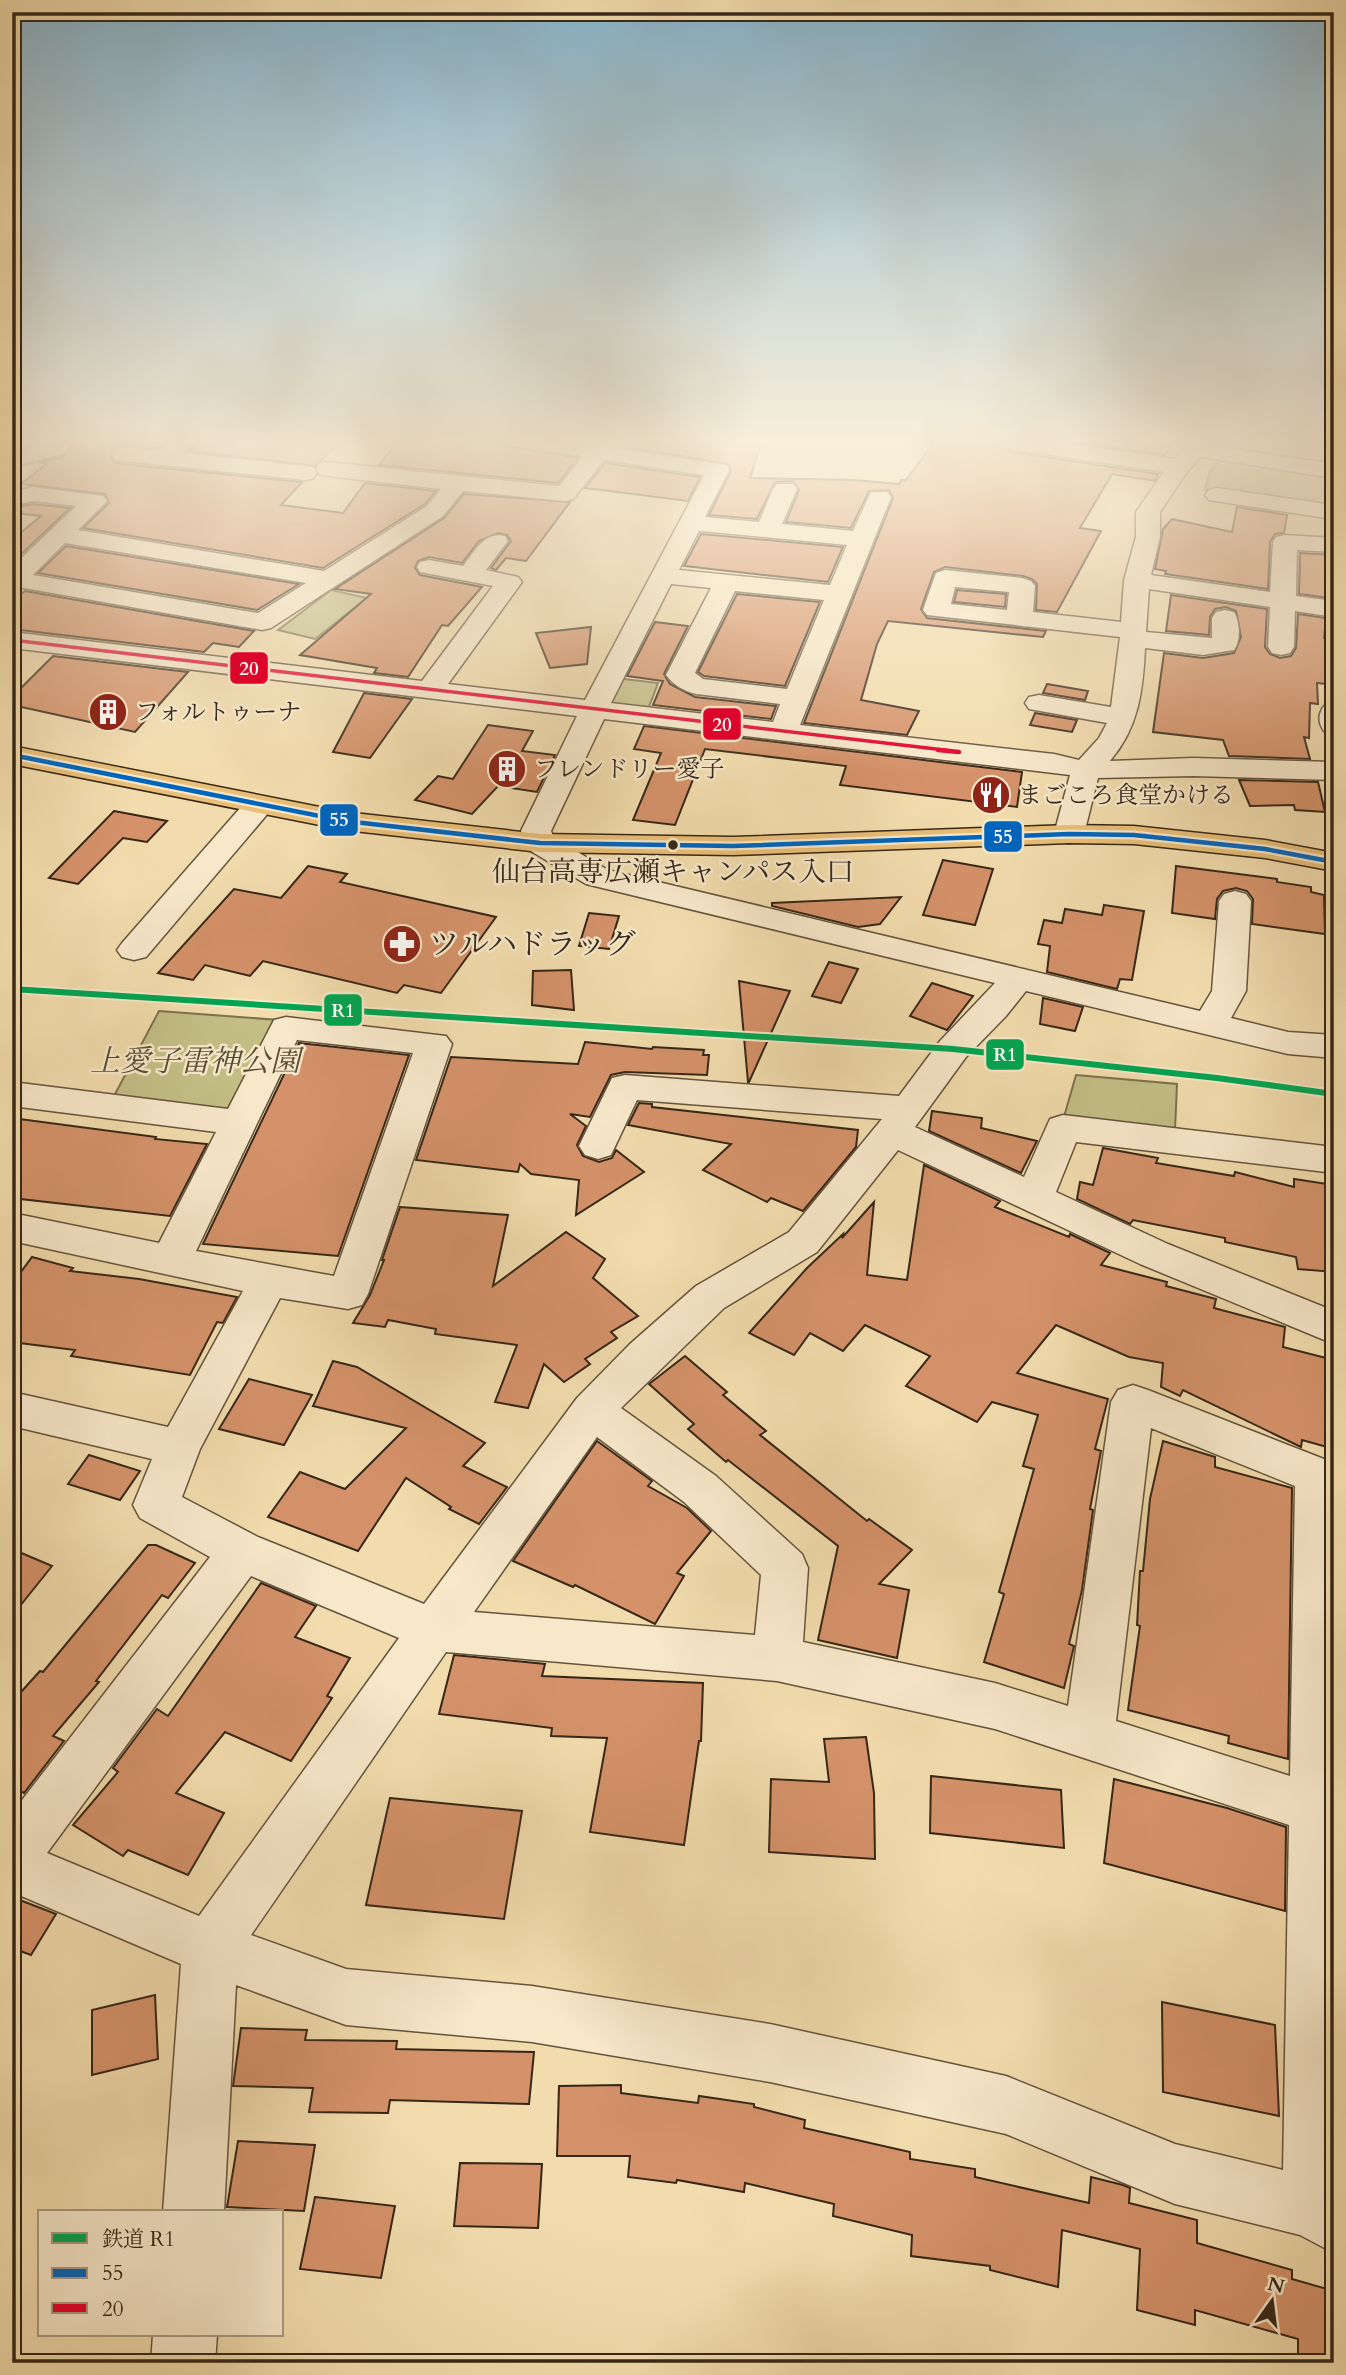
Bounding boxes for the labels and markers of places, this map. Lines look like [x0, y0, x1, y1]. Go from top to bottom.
building icon: フォルトゥーナ [87, 691, 129, 733]
place label: フォルトゥーナ [135, 696, 301, 729]
building icon: フレンドリー愛子 [486, 748, 528, 790]
place label: フレンドリー愛子 [534, 753, 724, 786]
restaurant icon: まごころ食堂かける [970, 774, 1012, 816]
place label: まごころ食堂かける [1018, 779, 1234, 812]
marker: 仙台高専広瀬キャンパス入口 [666, 838, 680, 852]
place label: 仙台高専広瀬キャンパス入口 [492, 853, 854, 891]
pharmacy icon: ツルハドラッグ [381, 923, 423, 965]
place label: ツルハドラッグ [429, 924, 636, 965]

